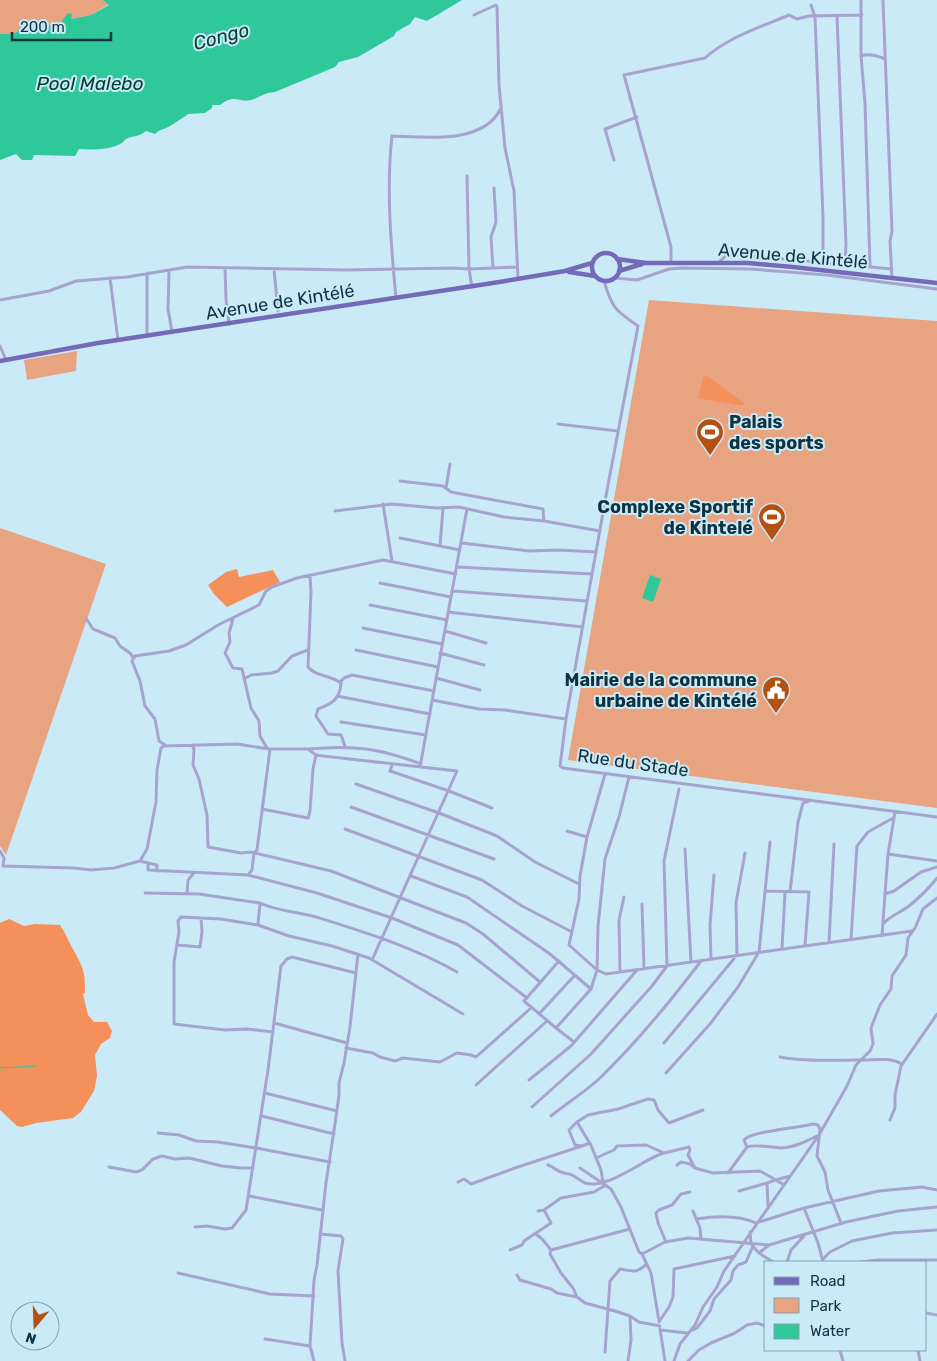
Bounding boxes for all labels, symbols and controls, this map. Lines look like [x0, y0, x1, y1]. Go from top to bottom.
scale bar [12, 10, 111, 42]
text: 200 m [20, 18, 65, 36]
water label: Congo [191, 18, 252, 55]
water label: Pool Malebo [36, 72, 144, 95]
street label: Avenue de Kintélé [717, 238, 869, 274]
street label: Avenue de Kintélé [204, 279, 356, 325]
place label: Palais des sports [729, 411, 824, 454]
sports icon: Palais des sports [695, 417, 725, 456]
place label: Complexe Sportif de Kintelé [597, 496, 753, 539]
sports icon: Complexe Sportif de Kintelé [757, 502, 787, 541]
place label: Mairie de la commune urbaine de Kintélé [565, 669, 757, 712]
public building icon: Mairie de la commune urbaine de Kintélé [761, 675, 791, 714]
street label: Rue du Stade [576, 744, 690, 782]
legend [764, 1261, 927, 1351]
text: Road [810, 1272, 846, 1290]
text: Park [810, 1297, 841, 1315]
north arrow [10, 1301, 60, 1351]
text: Water [810, 1322, 850, 1340]
text: N [23, 1328, 38, 1347]

